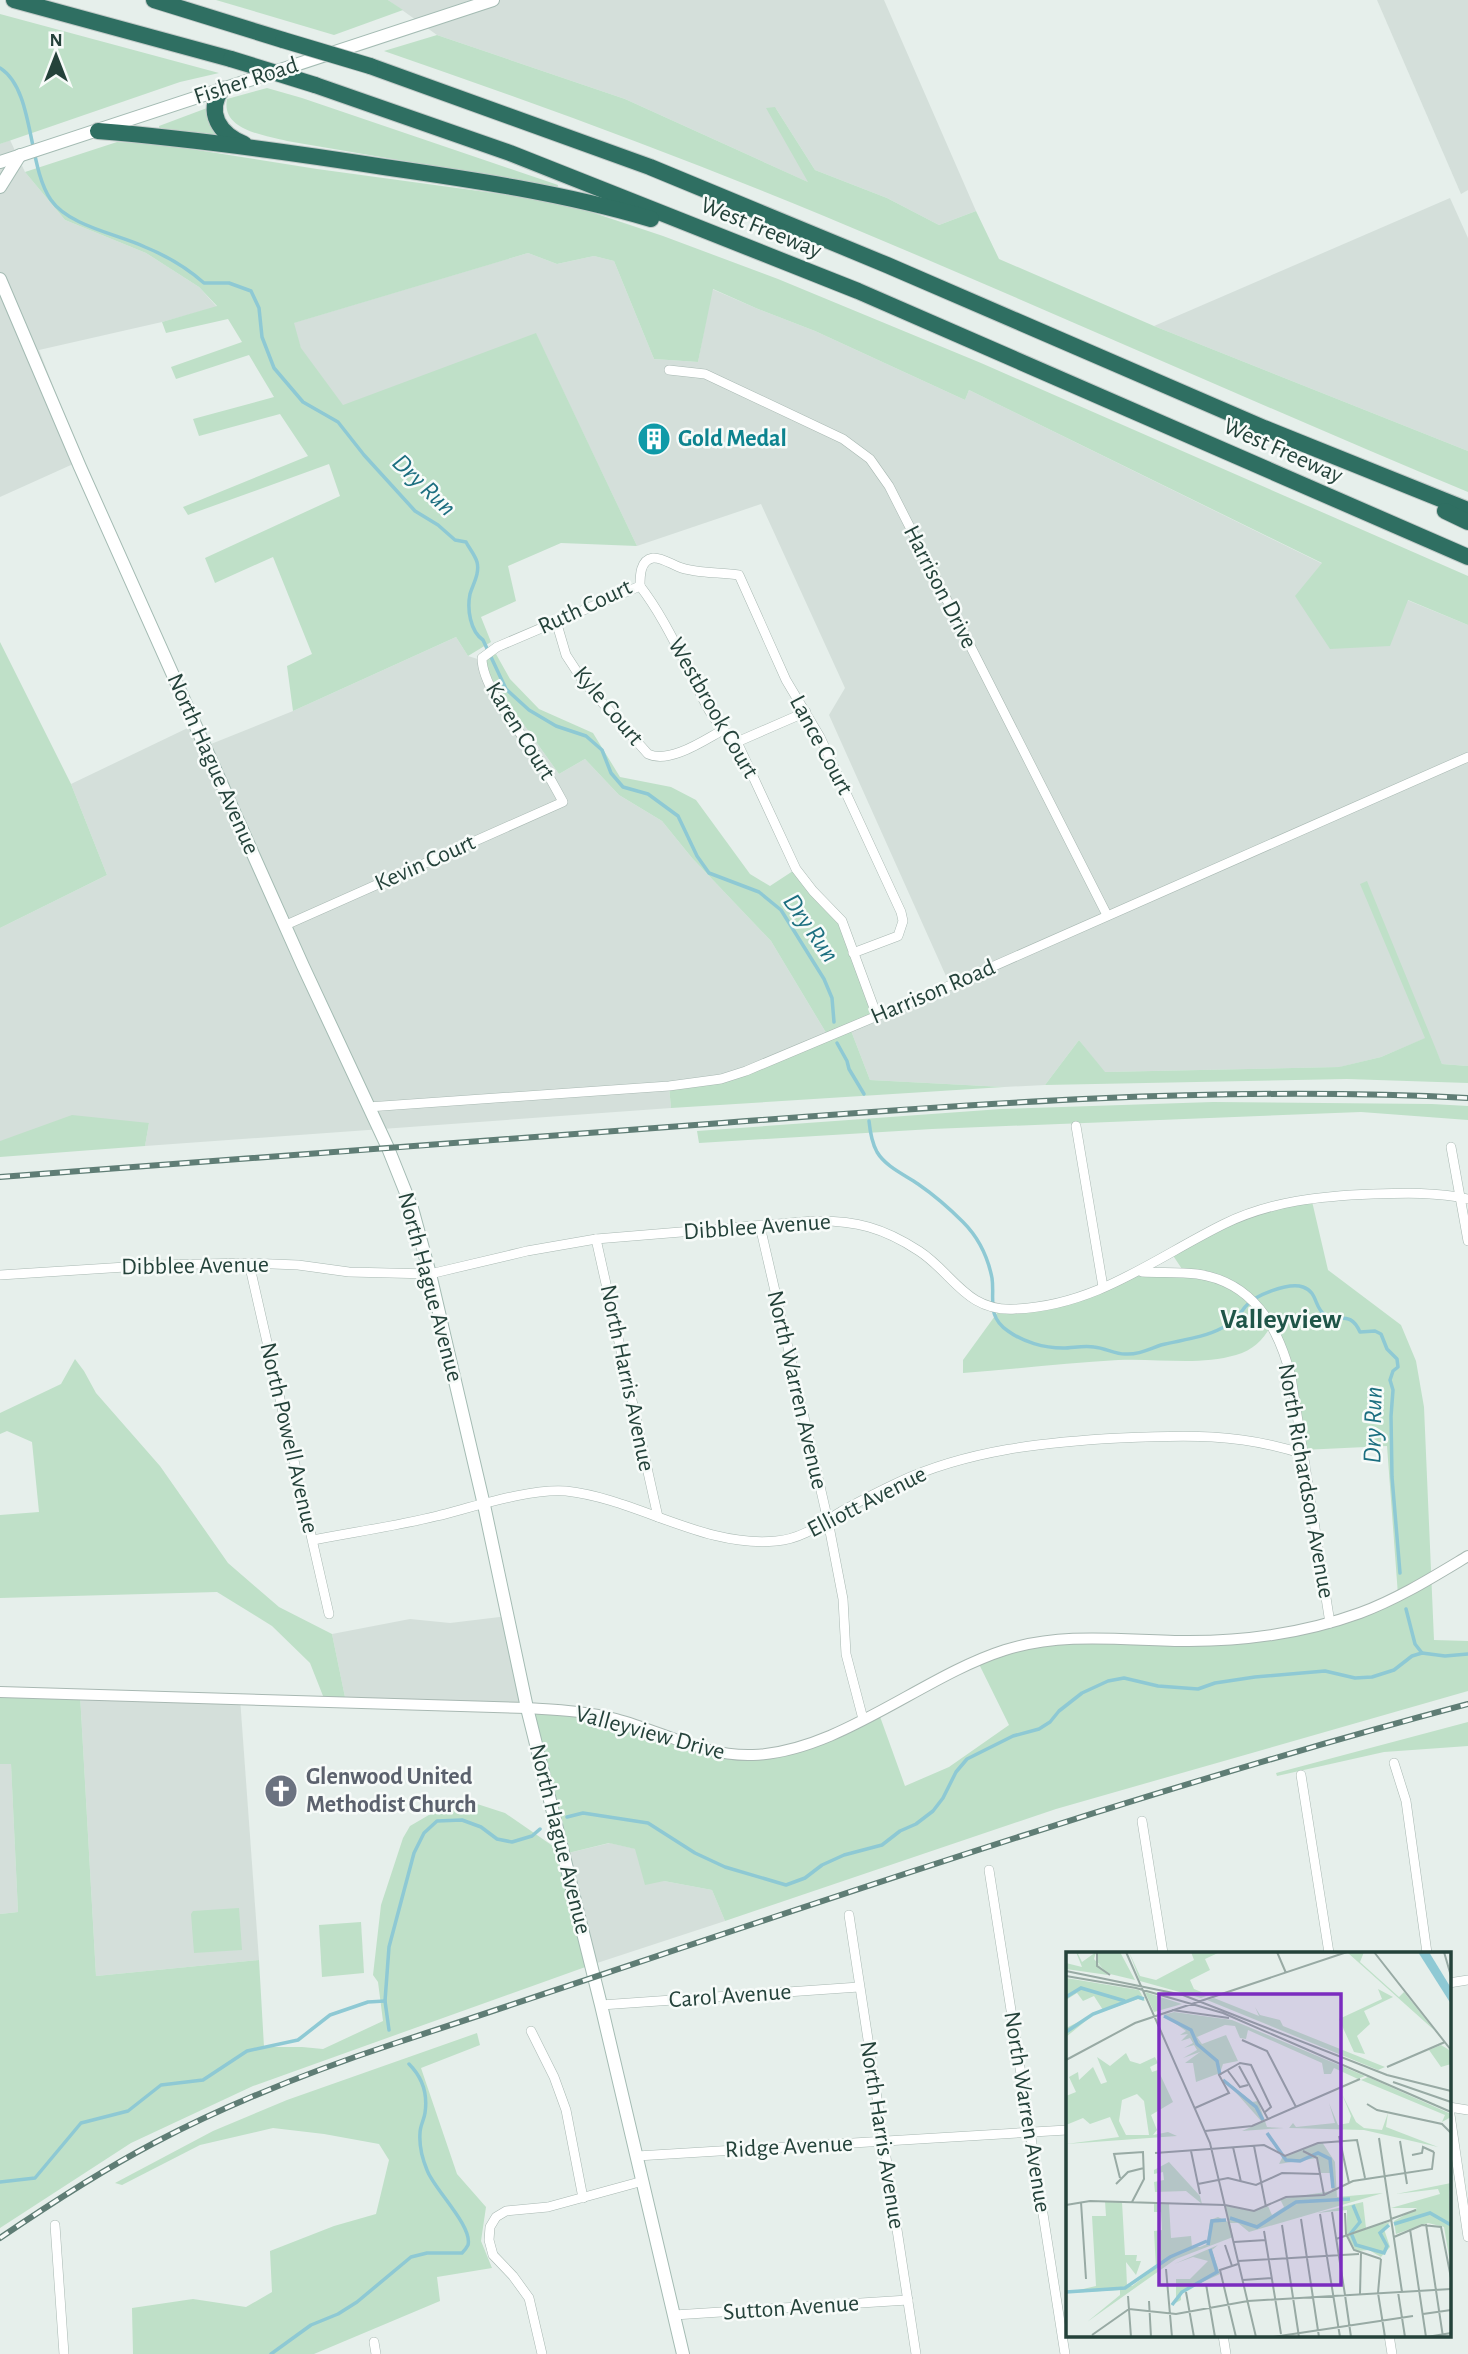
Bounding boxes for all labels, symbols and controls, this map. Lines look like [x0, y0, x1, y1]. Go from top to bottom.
north arrow [21, 21, 91, 91]
text: N [49, 31, 63, 50]
street label: Fisher Road [191, 53, 301, 109]
street label: West Freeway [697, 193, 825, 263]
street label: West Freeway [1220, 414, 1346, 488]
building icon: Gold Medal [635, 420, 673, 458]
place label: Gold Medal [678, 427, 787, 451]
water label: Dry Run [387, 449, 461, 521]
street label: Harrison Drive [899, 521, 981, 653]
street label: Ruth Court [534, 575, 636, 639]
street label: Westbrook Court [663, 634, 763, 782]
street label: Kyle Court [568, 662, 648, 750]
street label: North Hague Avenue [162, 670, 264, 858]
street label: Karen Court [481, 678, 560, 784]
street label: Lance Court [785, 691, 857, 799]
street label: Kevin Court [371, 830, 479, 896]
water label: Dry Run [778, 889, 844, 967]
street label: Harrison Road [867, 955, 999, 1029]
street label: North Hague Avenue [393, 1190, 467, 1384]
street label: Dibblee Avenue [682, 1210, 832, 1244]
street label: Dibblee Avenue [121, 1253, 269, 1279]
street label: North Harris Avenue [595, 1282, 659, 1474]
street label: North Warren Avenue [762, 1288, 832, 1492]
district label: Valleyview [1220, 1306, 1342, 1334]
street label: North Powell Avenue [255, 1340, 323, 1536]
street label: North Richardson Avenue [1274, 1362, 1338, 1600]
water label: Dry Run [1359, 1386, 1387, 1464]
street label: Elliott Avenue [804, 1462, 930, 1542]
street label: Valleyview Drive [573, 1702, 727, 1764]
street label: North Hague Avenue [525, 1741, 595, 1937]
place label: Glenwood United Methodist Church [306, 1765, 477, 1817]
church icon: Glenwood United Methodist Church [262, 1772, 300, 1810]
inset map [1066, 1952, 1450, 2336]
street label: Carol Avenue [668, 1980, 792, 2012]
street label: North Warren Avenue [999, 2010, 1055, 2214]
street label: North Harris Avenue [855, 2039, 909, 2231]
street label: Ridge Avenue [724, 2132, 854, 2162]
street label: Sutton Avenue [722, 2291, 860, 2325]

